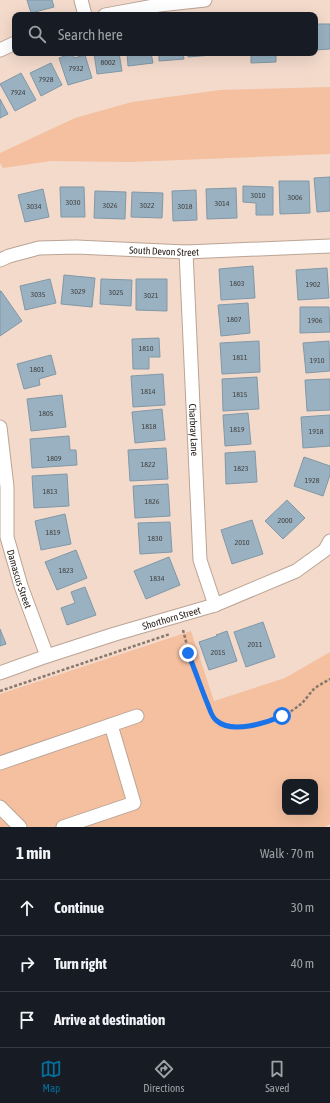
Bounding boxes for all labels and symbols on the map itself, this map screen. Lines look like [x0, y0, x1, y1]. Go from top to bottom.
house number: 8002 [100, 58, 116, 67]
house number: 7932 [68, 64, 84, 73]
house number: 7928 [38, 75, 54, 84]
house number: 7924 [10, 88, 26, 97]
house number: 3010 [250, 191, 266, 200]
house number: 3006 [287, 193, 303, 202]
house number: 3030 [65, 198, 81, 207]
house number: 3014 [214, 199, 230, 208]
house number: 3026 [102, 201, 118, 210]
house number: 3022 [139, 201, 155, 210]
house number: 3034 [26, 202, 42, 211]
house number: 3018 [177, 202, 193, 211]
street label: South Devon Street [129, 244, 199, 258]
house number: 1803 [229, 279, 245, 288]
house number: 1902 [305, 280, 321, 289]
house number: 3029 [70, 287, 86, 296]
house number: 3025 [108, 288, 124, 297]
house number: 3035 [30, 290, 46, 299]
house number: 3021 [143, 291, 159, 300]
house number: 1807 [226, 315, 242, 324]
house number: 1906 [307, 316, 323, 325]
house number: 1810 [138, 344, 154, 353]
house number: 1811 [232, 353, 248, 362]
house number: 1910 [309, 356, 325, 365]
house number: 1801 [29, 365, 45, 374]
house number: 1814 [140, 387, 156, 396]
house number: 1815 [232, 390, 248, 399]
street label: Charbray Lane [187, 403, 201, 457]
house number: 1805 [38, 409, 54, 418]
house number: 1818 [141, 422, 157, 431]
house number: 1819 [229, 425, 245, 434]
house number: 1918 [308, 427, 324, 436]
house number: 1809 [46, 454, 62, 463]
house number: 1822 [140, 460, 156, 469]
house number: 1823 [233, 464, 249, 473]
house number: 1928 [304, 476, 320, 485]
house number: 1813 [42, 487, 58, 496]
house number: 1826 [144, 497, 160, 506]
house number: 2000 [277, 516, 293, 525]
house number: 1819 [45, 528, 61, 537]
house number: 1830 [147, 534, 163, 543]
house number: 2010 [234, 538, 250, 547]
street label: Damascus Street [5, 548, 34, 610]
house number: 1823 [58, 566, 74, 575]
house number: 1834 [149, 574, 165, 583]
street label: Shorthorn Street [141, 604, 202, 631]
house number: 2011 [247, 640, 263, 649]
route end [179, 644, 197, 662]
house number: 2015 [210, 648, 226, 657]
route start [273, 707, 291, 725]

